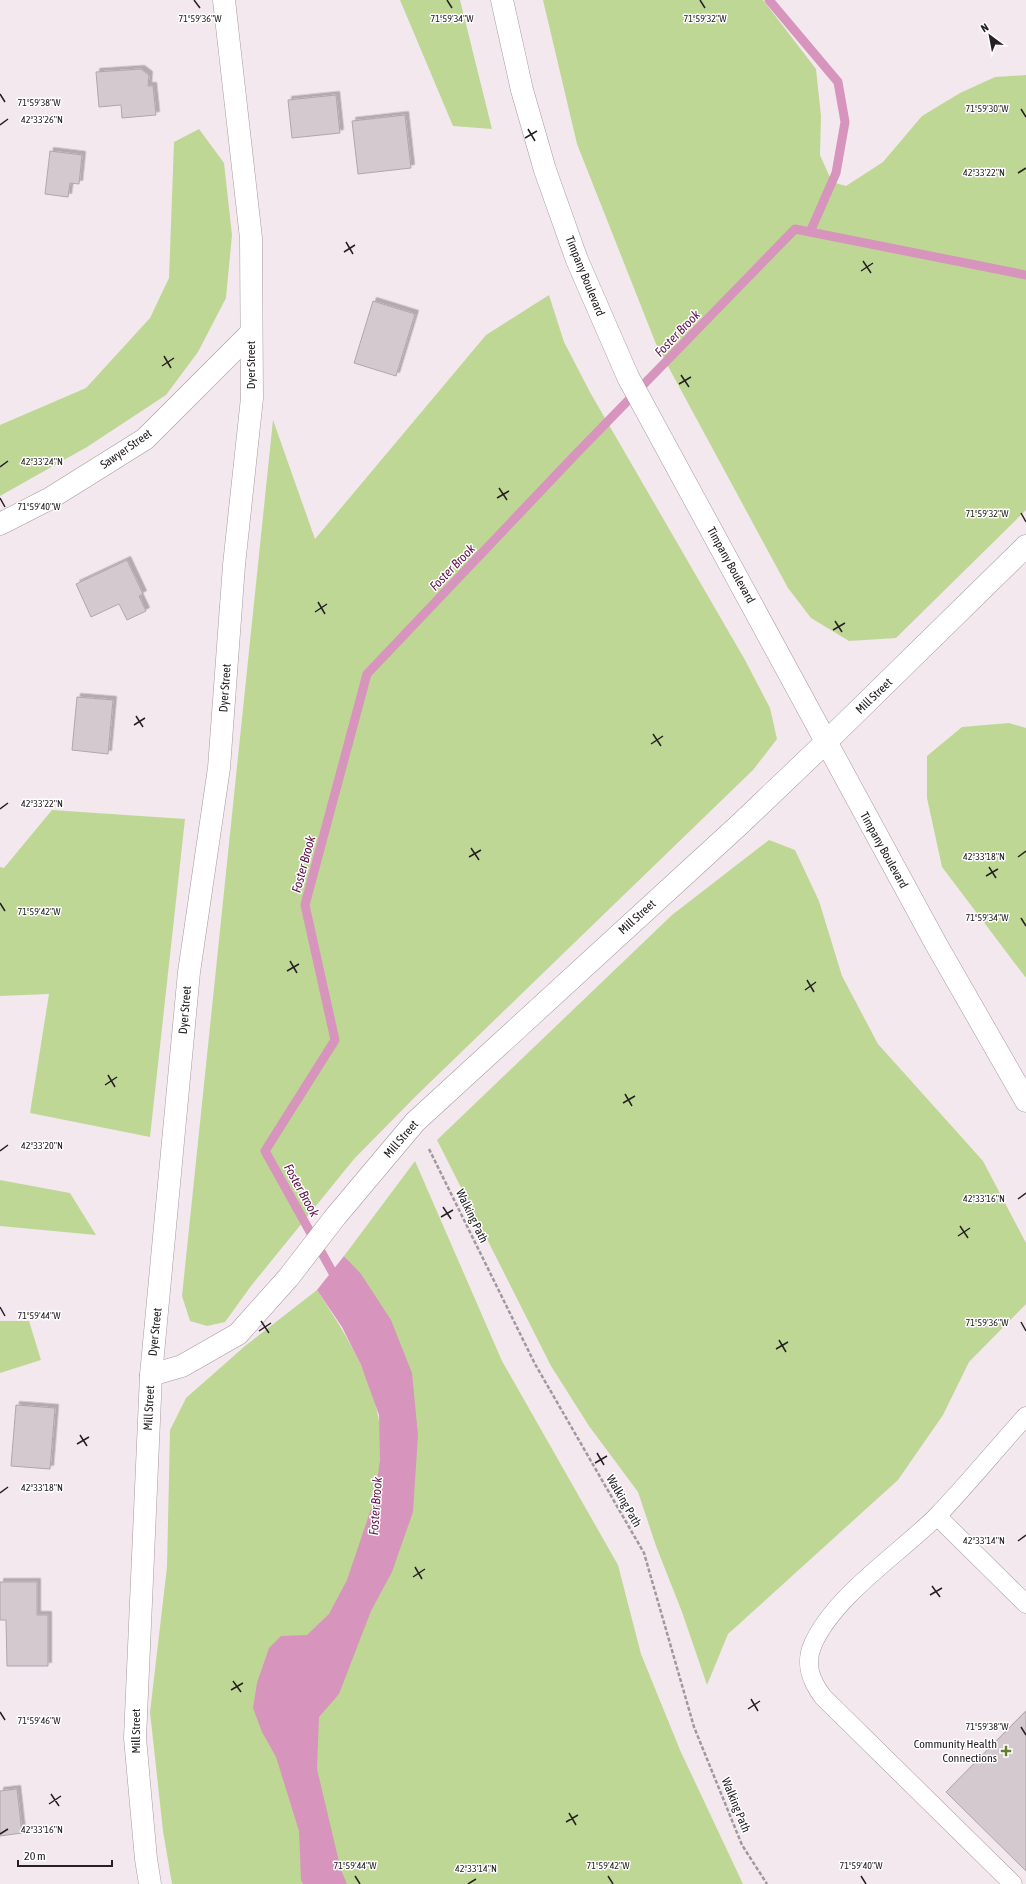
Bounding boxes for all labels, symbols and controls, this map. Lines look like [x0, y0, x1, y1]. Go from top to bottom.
text: 71°59'36"W [178, 13, 222, 24]
text: 71°59'34"W [430, 13, 474, 24]
text: 71°59'32"W [683, 13, 727, 24]
north arrow [970, 16, 1010, 56]
text: N [979, 21, 991, 34]
text: 71°59'38"W [17, 97, 61, 108]
text: 71°59'30"W [965, 103, 1009, 114]
text: 42°33'26"N [21, 114, 63, 125]
text: 42°33'22"N [963, 167, 1005, 178]
street label: Timpany Boulevard [563, 234, 607, 318]
water label: Foster Brook [652, 307, 703, 360]
street label: Dyer Street [244, 340, 258, 389]
street label: Sawyer Street [98, 426, 155, 472]
text: 42°33'24"N [21, 456, 63, 467]
text: 71°59'40"W [17, 501, 61, 512]
text: 71°59'32"W [965, 508, 1009, 519]
street label: Timpany Boulevard [704, 524, 758, 606]
water label: Foster Brook [427, 541, 478, 594]
street label: Dyer Street [216, 663, 234, 713]
street label: Mill Street [853, 675, 895, 717]
text: 42°33'22"N [21, 798, 63, 809]
street label: Timpany Boulevard [857, 809, 911, 891]
water label: Foster Brook [289, 834, 318, 894]
text: 42°33'18"N [963, 851, 1005, 862]
street label: Mill Street [616, 896, 659, 937]
text: 71°59'42"W [17, 906, 61, 917]
text: 71°59'34"W [965, 912, 1009, 923]
street label: Dyer Street [176, 985, 194, 1035]
street label: Mill Street [381, 1117, 421, 1161]
text: 42°33'20"N [21, 1140, 63, 1151]
water label: Foster Brook [281, 1161, 322, 1220]
street label: Walking Path [453, 1187, 491, 1245]
text: 42°33'16"N [963, 1193, 1005, 1204]
street label: Dyer Street [146, 1307, 165, 1357]
text: 71°59'44"W [17, 1310, 61, 1321]
text: 71°59'36"W [965, 1317, 1009, 1328]
street label: Mill Street [141, 1385, 157, 1431]
street label: Walking Path [603, 1472, 645, 1530]
water label: Foster Brook [366, 1476, 385, 1536]
text: 42°33'18"N [21, 1482, 63, 1493]
text: 42°33'14"N [963, 1535, 1005, 1546]
street label: Mill Street [129, 1708, 143, 1754]
text: 71°59'46"W [17, 1715, 61, 1726]
text: 71°59'38"W [965, 1721, 1009, 1732]
place label: Community Health Connections [914, 1737, 997, 1765]
marker: Community Health Connections [1000, 1745, 1012, 1757]
street label: Walking Path [719, 1776, 753, 1834]
text: 42°33'16"N [21, 1824, 63, 1835]
scale bar [18, 1842, 112, 1868]
text: 20 m [24, 1849, 46, 1863]
text: 71°59'44"W [333, 1860, 377, 1871]
text: 71°59'42"W [586, 1860, 630, 1871]
text: 71°59'40"W [839, 1860, 883, 1871]
text: 42°33'14"N [455, 1863, 497, 1874]

